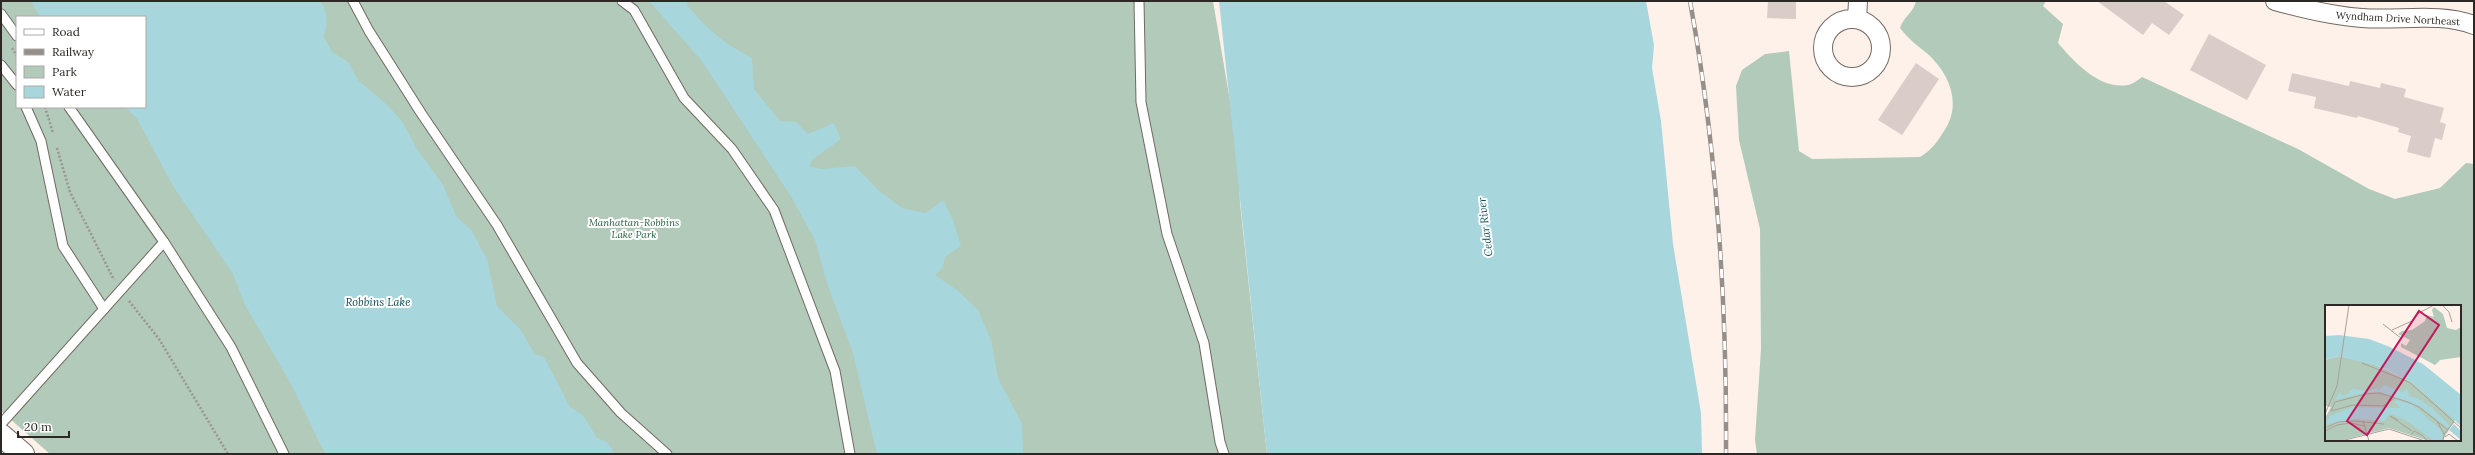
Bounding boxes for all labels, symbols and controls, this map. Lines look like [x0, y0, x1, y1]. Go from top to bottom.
street label: Wyndham Drive Northeast [2336, 9, 2460, 28]
legend [16, 16, 146, 108]
text: Road [52, 24, 80, 39]
text: Railway [52, 44, 95, 59]
text: Park [52, 64, 78, 79]
text: Water [52, 84, 87, 99]
water label: Cedar River [1474, 196, 1496, 257]
park label: Manhattan-Robbins Lake Park [589, 216, 679, 241]
water label: Robbins Lake [345, 295, 411, 309]
inset map [2325, 305, 2461, 441]
scale bar [18, 413, 69, 439]
text: 20 m [24, 419, 52, 434]

